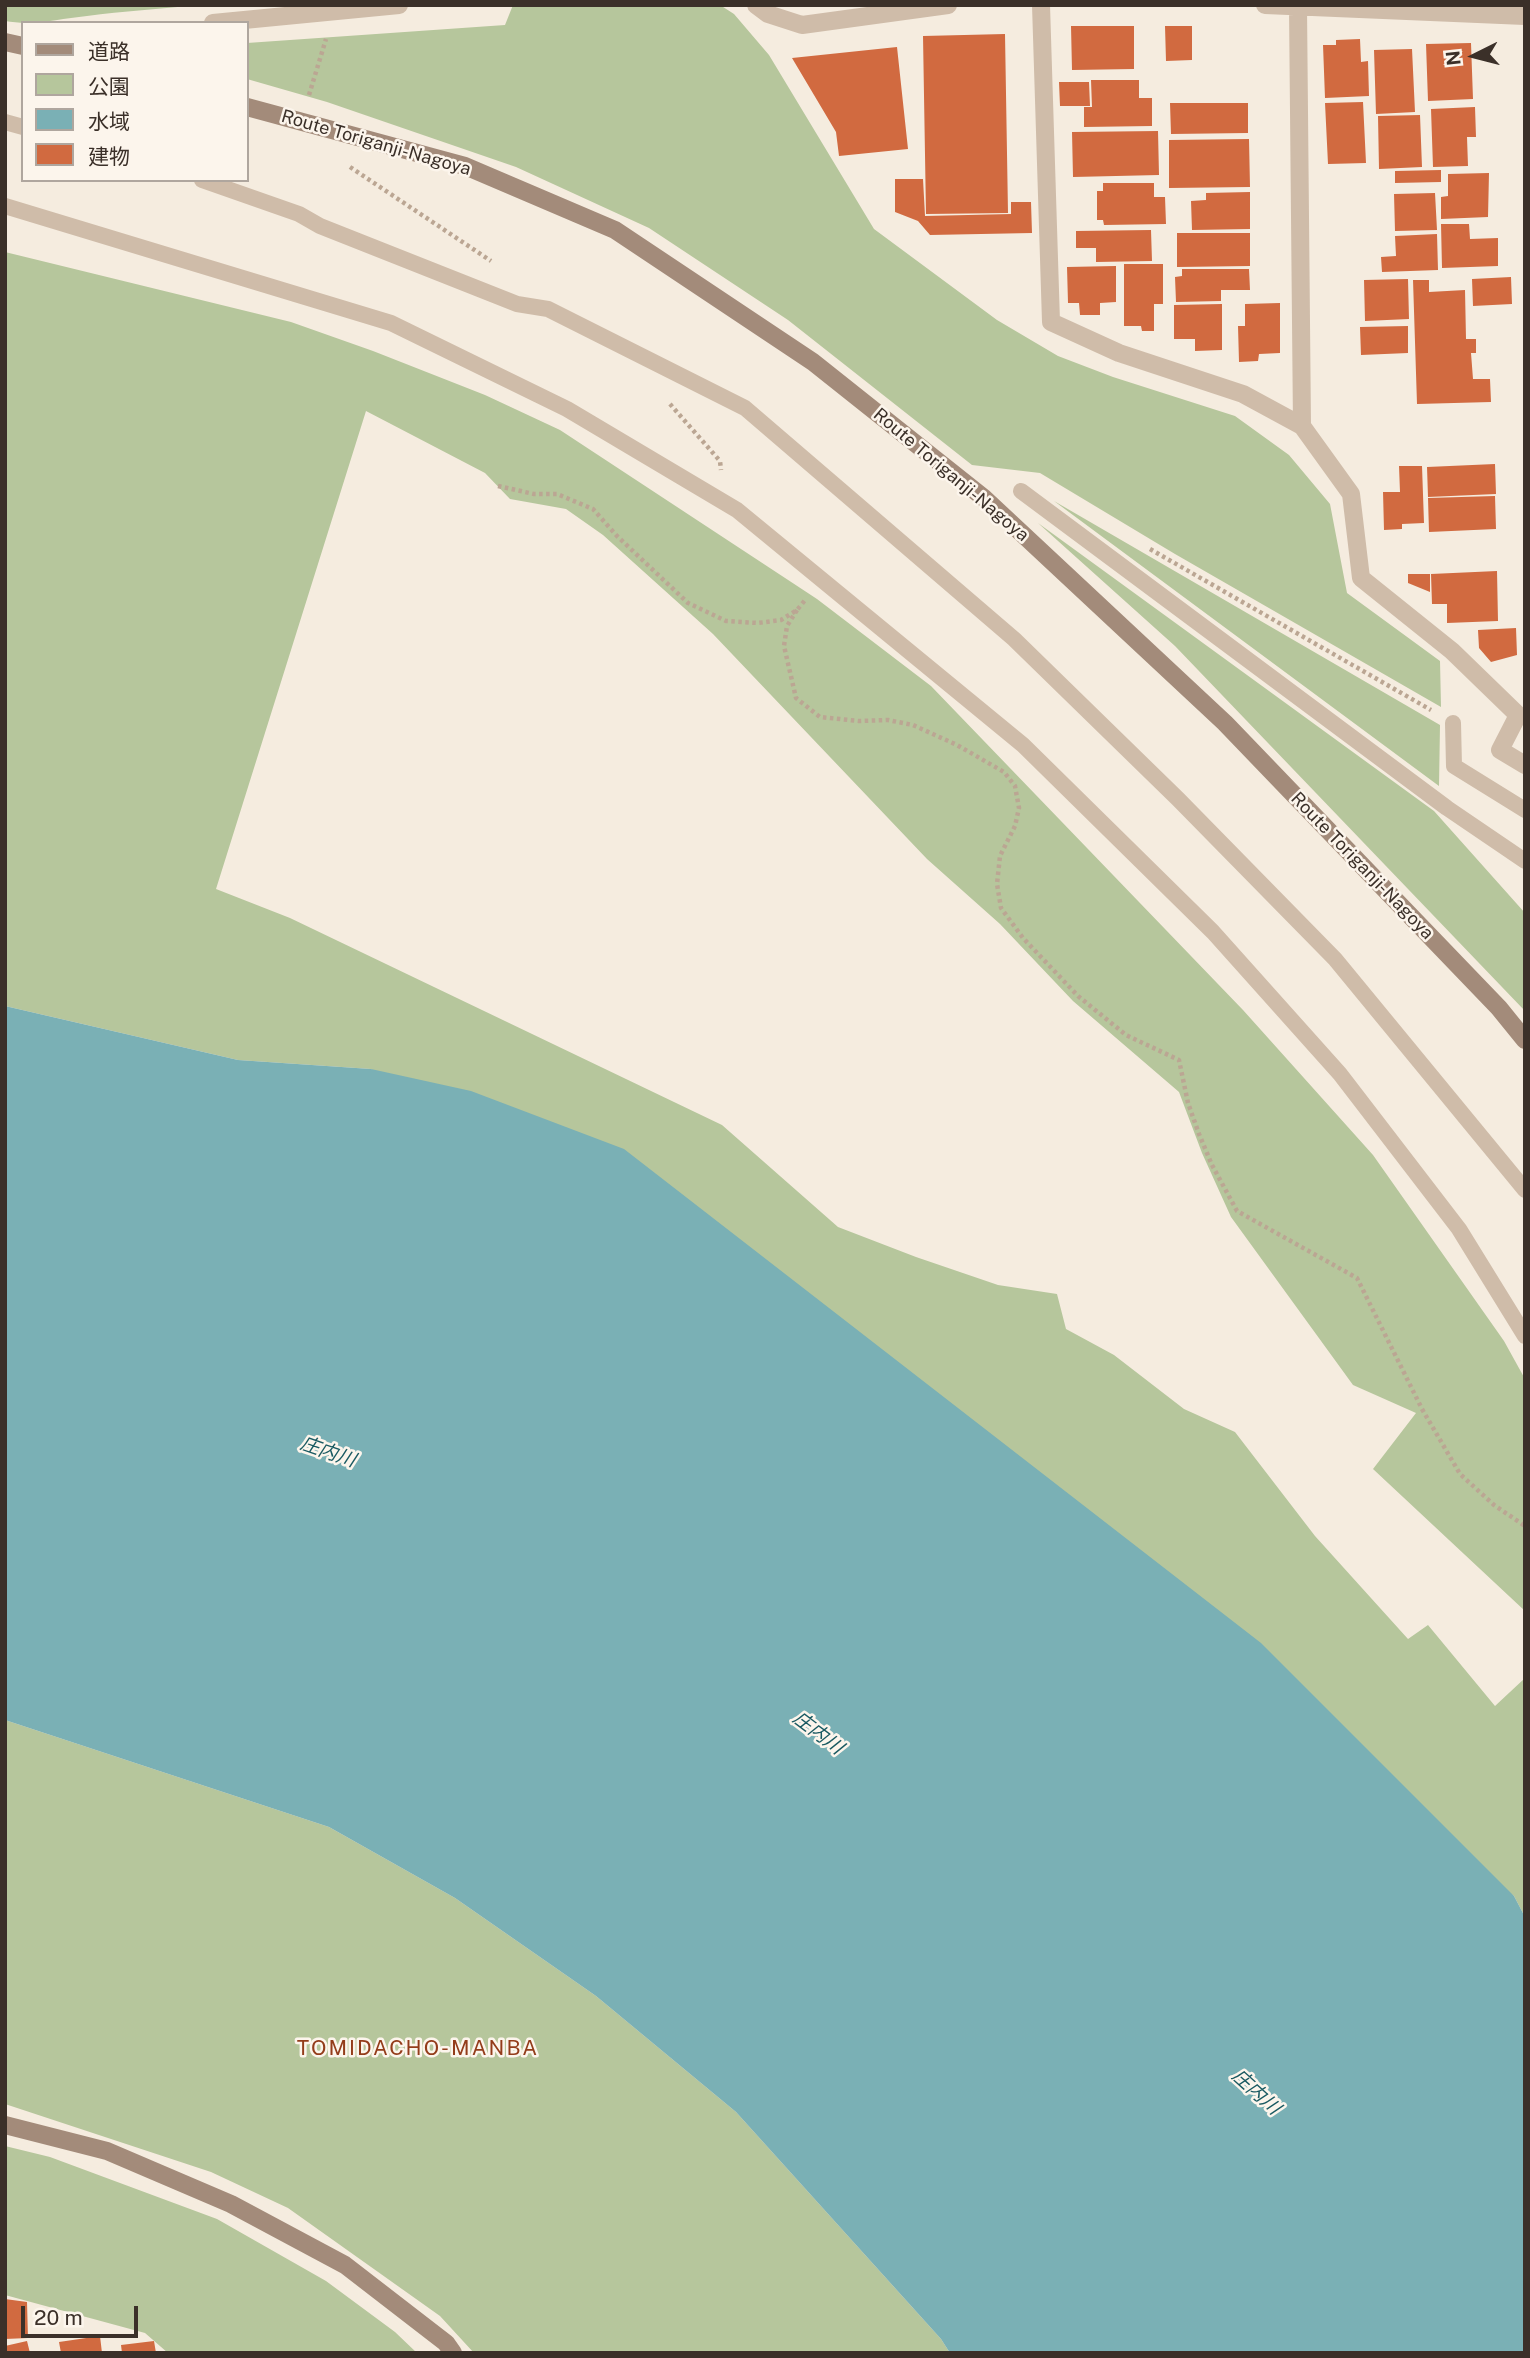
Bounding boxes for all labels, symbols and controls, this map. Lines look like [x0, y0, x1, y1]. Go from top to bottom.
legend [21, 21, 248, 182]
north arrow [1439, 21, 1509, 91]
text: 道路 [88, 39, 130, 64]
text: N [1441, 50, 1465, 67]
text: 公園 [88, 74, 130, 99]
street label: Route Toriganji-Nagoya [279, 106, 473, 180]
text: 水域 [88, 109, 130, 134]
text: 建物 [88, 144, 130, 169]
street label: Route Toriganji-Nagoya [869, 404, 1033, 546]
street label: Route Toriganji-Nagoya [1286, 788, 1438, 944]
water label: 庄内川 [297, 1432, 359, 1472]
water label: 庄内川 [788, 1707, 848, 1759]
district label: TOMIDACHO-MANBA [299, 2036, 537, 2062]
water label: 庄内川 [1227, 2064, 1285, 2120]
scale bar [24, 2292, 142, 2336]
text: 20 m [34, 2305, 83, 2330]

